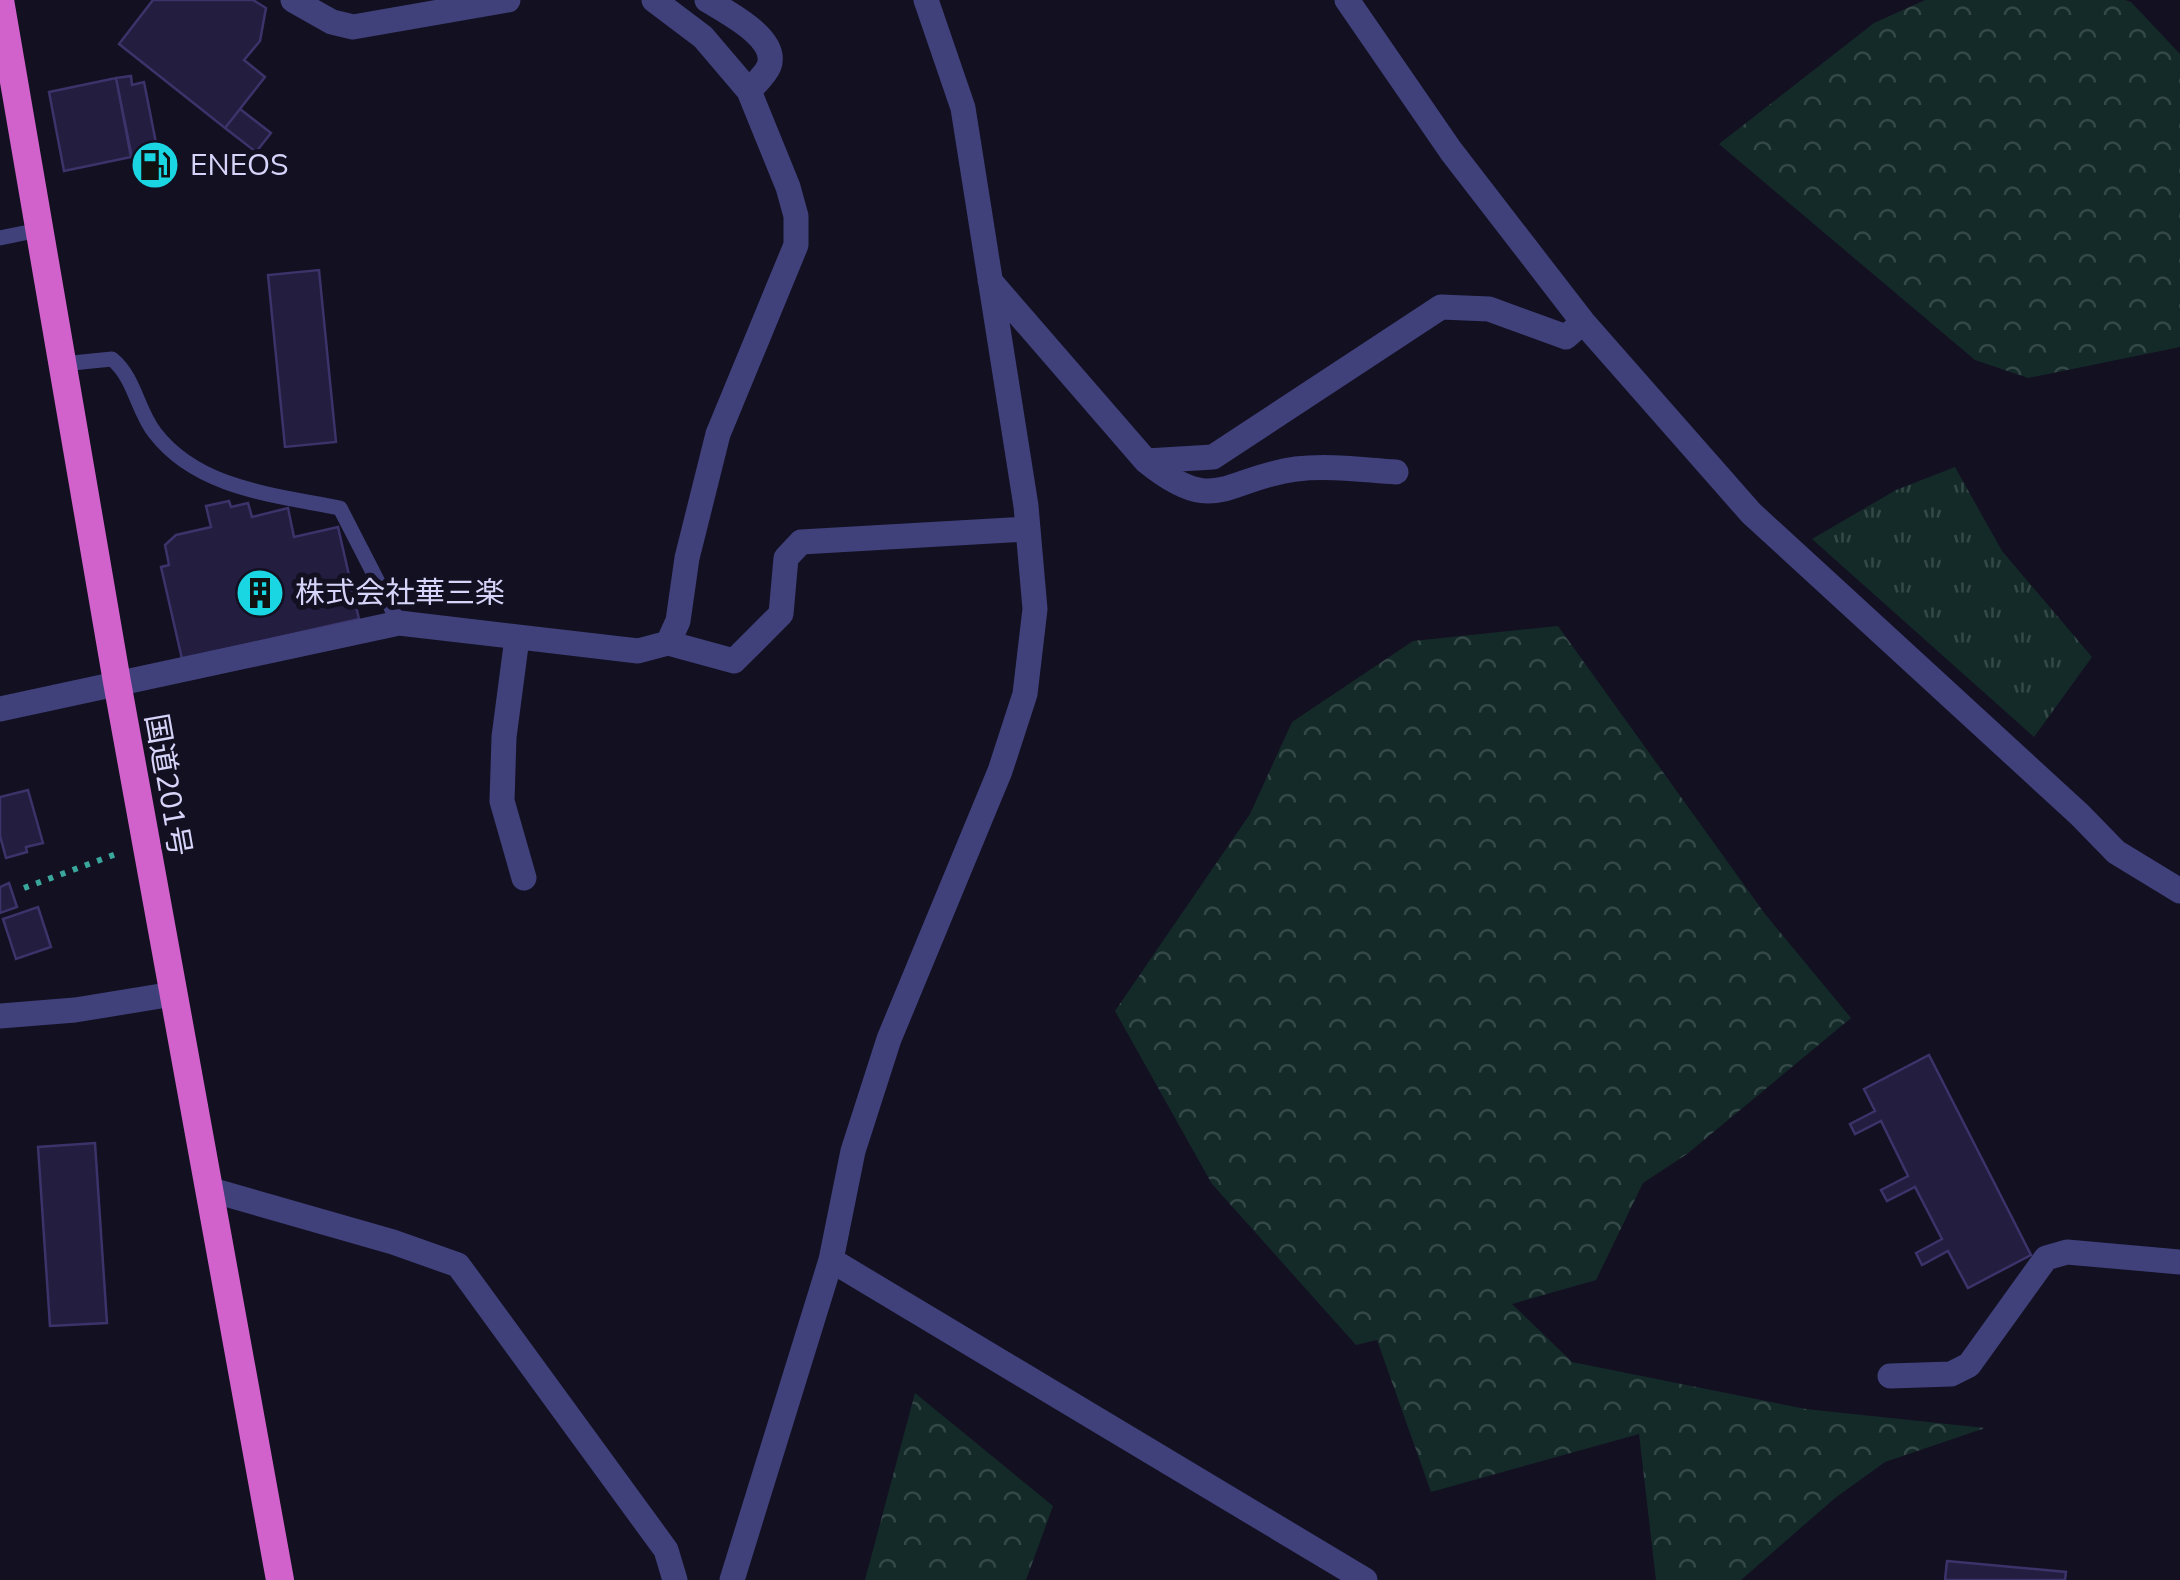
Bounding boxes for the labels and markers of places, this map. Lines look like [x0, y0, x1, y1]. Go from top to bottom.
fuel station icon: ENEOS [129, 139, 181, 191]
place label: ENEOS [190, 145, 289, 186]
building icon: 株式会社華三楽 [234, 567, 286, 619]
place label: 株式会社華三楽 [295, 573, 505, 614]

